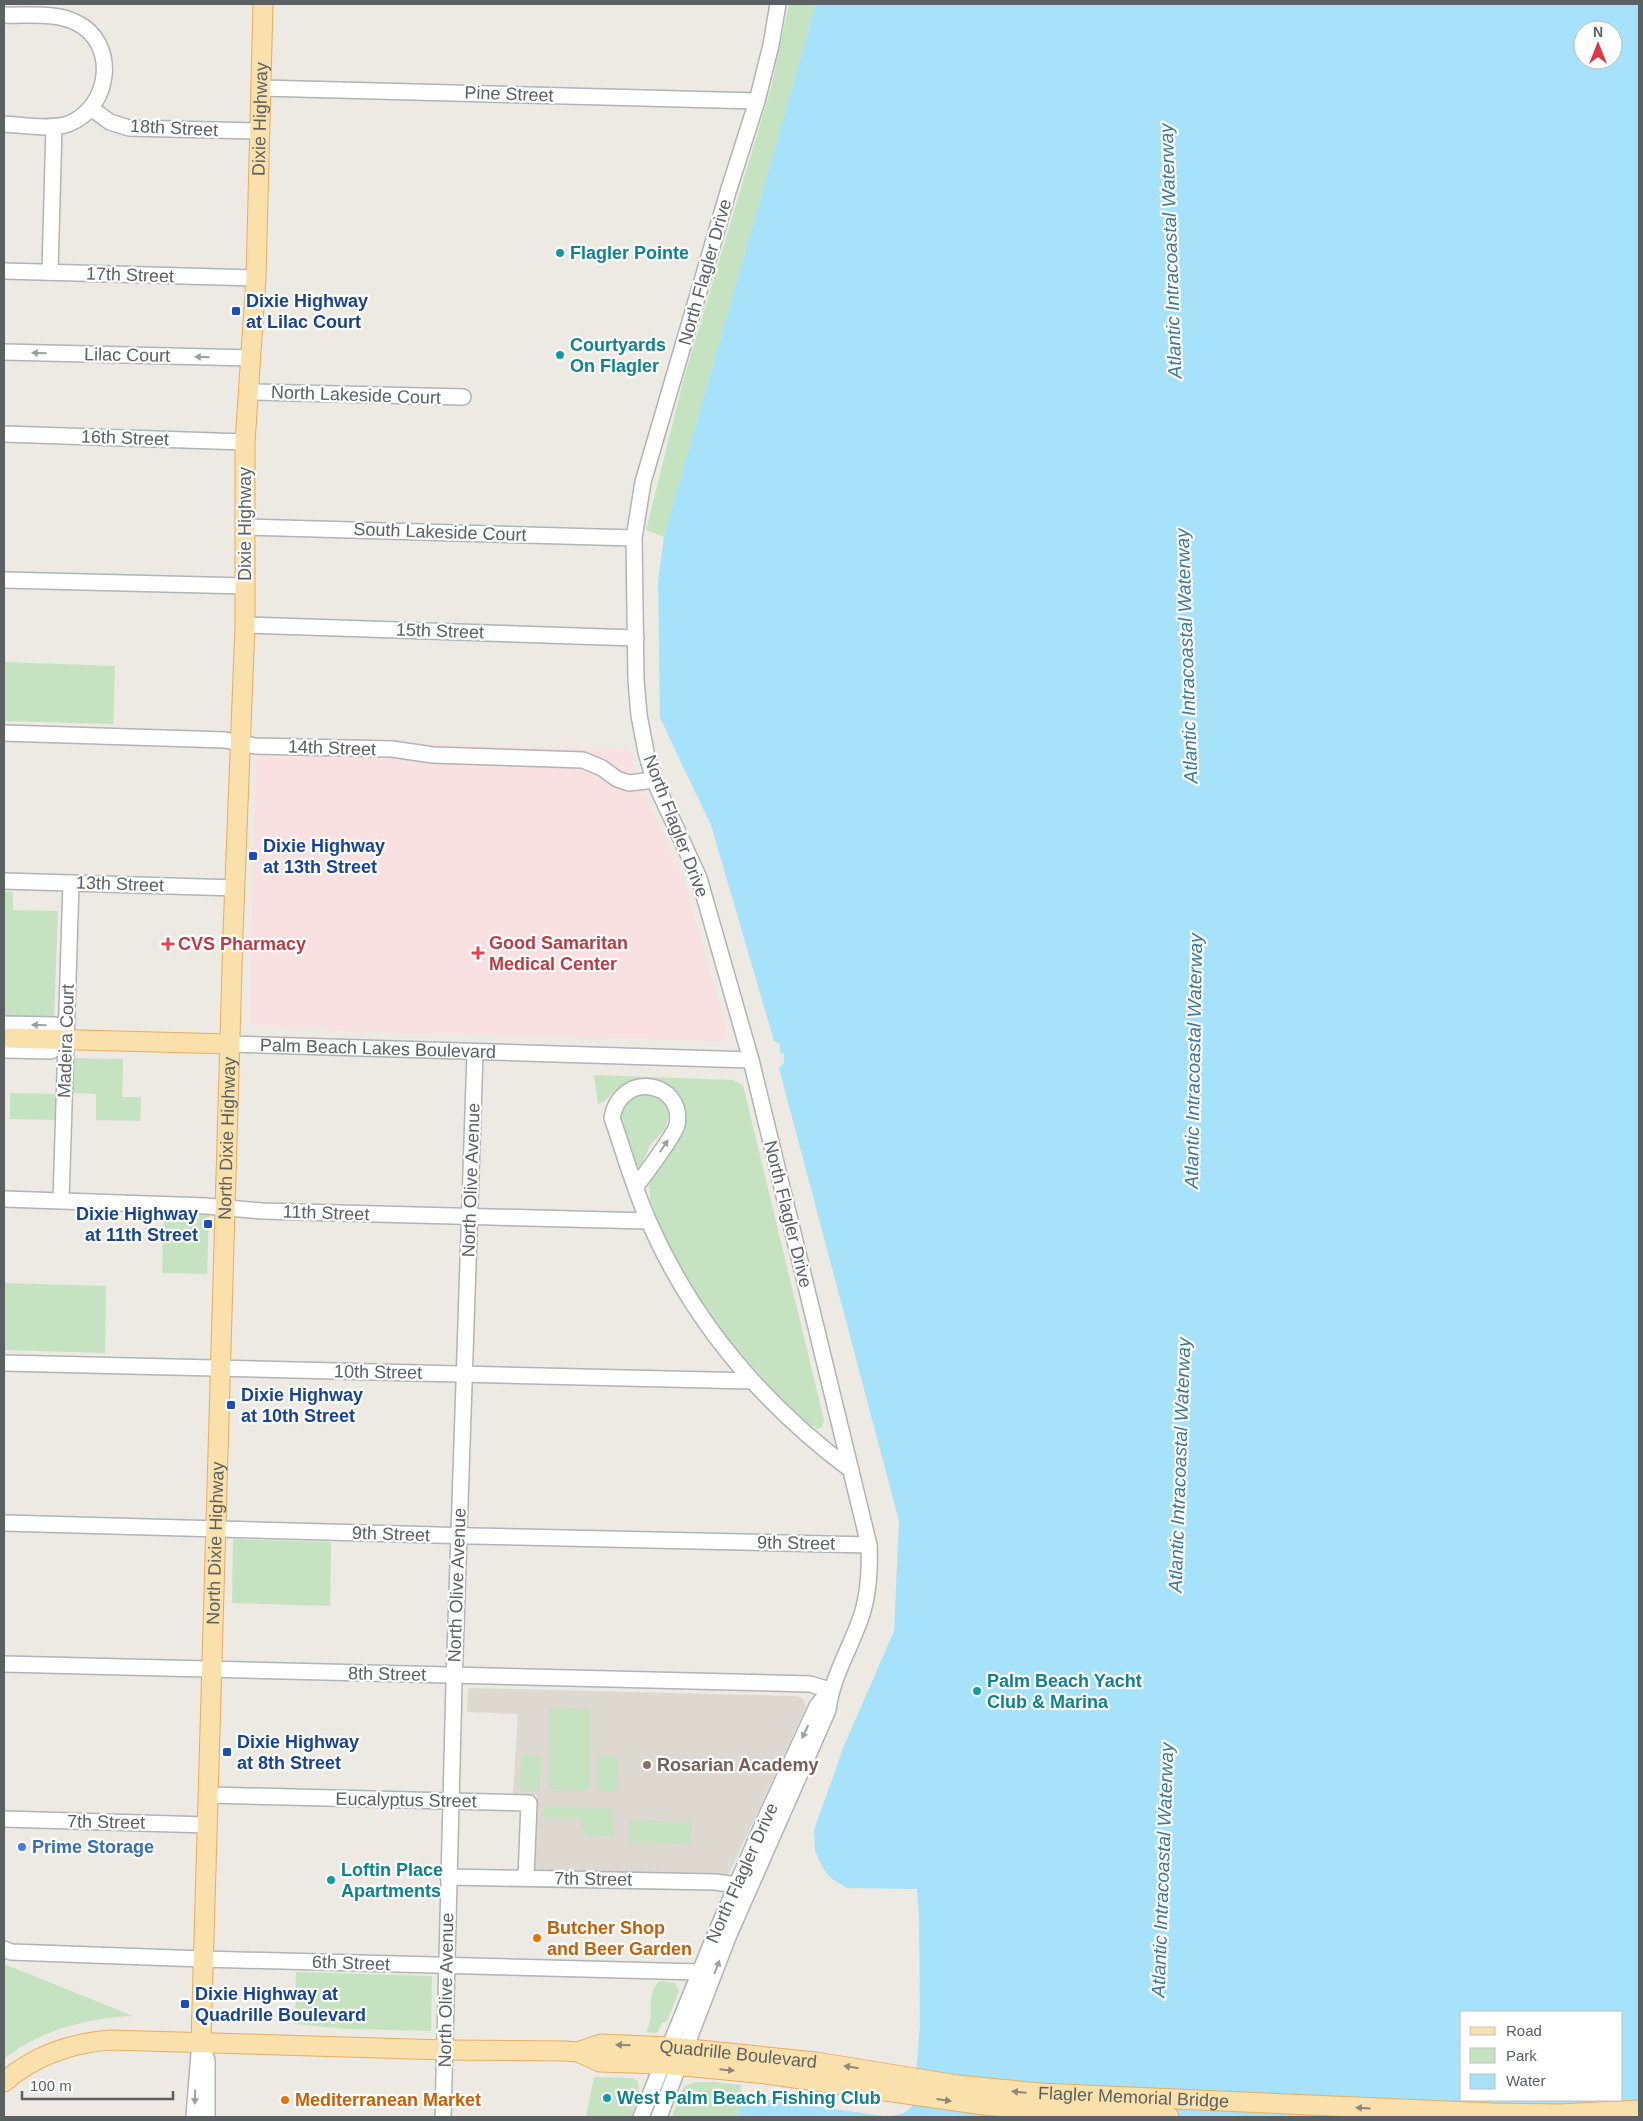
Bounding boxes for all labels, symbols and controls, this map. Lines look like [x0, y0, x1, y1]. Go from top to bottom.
north arrow [1573, 20, 1623, 70]
text: N [1593, 24, 1603, 40]
street label: Dixie Highway [249, 62, 272, 176]
street label: Pine Street [464, 82, 554, 106]
street label: 18th Street [130, 116, 218, 140]
water label: Atlantic Intracoastal Waterway [1156, 122, 1185, 380]
street label: North Flagler Drive [675, 197, 735, 347]
place label: Flagler Pointe [570, 243, 689, 263]
marker: Flagler Pointe [554, 247, 566, 259]
street label: 17th Street [86, 263, 174, 287]
place label: Dixie Highway at Lilac Court [246, 291, 368, 332]
marker: Dixie Highway at Lilac Court [230, 305, 242, 317]
place label: Courtyards On Flagler [570, 335, 666, 376]
street label: Lilac Court [84, 344, 170, 366]
one-way arrow [31, 349, 47, 357]
marker: Courtyards On Flagler [554, 349, 566, 361]
one-way arrow [194, 353, 210, 361]
street label: North Lakeside Court [271, 382, 441, 408]
street label: 16th Street [81, 426, 169, 450]
street label: Dixie Highway [235, 467, 255, 581]
street label: South Lakeside Court [353, 519, 527, 545]
water label: Atlantic Intracoastal Waterway [1172, 527, 1201, 785]
street label: 15th Street [396, 619, 484, 643]
street label: 14th Street [288, 736, 376, 760]
street label: North Flagler Drive [640, 752, 712, 900]
place label: Dixie Highway at 13th Street [263, 836, 385, 877]
marker: Dixie Highway at 13th Street [247, 850, 259, 862]
street label: 13th Street [76, 872, 164, 896]
water label: Atlantic Intracoastal Waterway [1181, 932, 1206, 1190]
place label: Good Samaritan Medical Center [489, 933, 628, 974]
place label: CVS Pharmacy [178, 934, 306, 954]
marker: CVS Pharmacy [162, 938, 174, 950]
marker: Good Samaritan Medical Center [471, 946, 485, 960]
street label: Madeira Court [54, 984, 78, 1098]
one-way arrow [30, 1021, 46, 1029]
street label: Palm Beach Lakes Boulevard [260, 1035, 496, 1062]
street label: North Dixie Highway [215, 1057, 239, 1220]
street label: North Olive Avenue [458, 1102, 484, 1258]
street label: North Flagler Drive [760, 1138, 816, 1290]
one-way arrow [659, 1139, 668, 1153]
street label: 11th Street [282, 1201, 370, 1225]
place label: Dixie Highway at 11th Street [76, 1204, 198, 1245]
marker: Dixie Highway at 11th Street [202, 1218, 214, 1230]
water label: Atlantic Intracoastal Waterway [1165, 1336, 1194, 1594]
street label: 10th Street [334, 1361, 422, 1383]
place label: Dixie Highway at 10th Street [241, 1385, 363, 1426]
marker: Dixie Highway at 10th Street [225, 1399, 237, 1411]
street label: North Dixie Highway [203, 1461, 228, 1625]
street label: North Olive Avenue [444, 1507, 470, 1663]
street label: 9th Street [352, 1523, 430, 1545]
street label: 9th Street [757, 1532, 835, 1554]
street label: 8th Street [348, 1663, 426, 1685]
place label: Palm Beach Yacht Club & Marina [987, 1671, 1142, 1712]
marker: Palm Beach Yacht Club & Marina [971, 1685, 983, 1697]
one-way arrow [801, 1725, 809, 1739]
place label: Dixie Highway at 8th Street [237, 1732, 359, 1773]
water label: Atlantic Intracoastal Waterway [1148, 1741, 1177, 1999]
marker: Dixie Highway at 8th Street [221, 1746, 233, 1758]
place label: Rosarian Academy [657, 1755, 818, 1775]
marker: Rosarian Academy [641, 1759, 653, 1771]
street label: Eucalyptus Street [335, 1789, 477, 1811]
street label: North Flagler Drive [702, 1800, 782, 1946]
street label: 7th Street [67, 1811, 145, 1833]
place label: Prime Storage [32, 1837, 154, 1857]
marker: Prime Storage [16, 1841, 28, 1853]
place label: Loftin Place Apartments [341, 1860, 443, 1901]
street label: 7th Street [554, 1868, 632, 1890]
marker: Loftin Place Apartments [325, 1874, 337, 1886]
street label: North Olive Avenue [435, 1912, 457, 2068]
place label: Butcher Shop and Beer Garden [547, 1918, 692, 1959]
marker: Butcher Shop and Beer Garden [531, 1932, 543, 1944]
street label: 6th Street [312, 1952, 390, 1974]
one-way arrow [714, 1959, 721, 1974]
place label: Dixie Highway at Quadrille Boulevard [195, 1984, 366, 2025]
marker: Dixie Highway at Quadrille Boulevard [179, 1998, 191, 2010]
legend [1460, 2011, 1623, 2101]
text: Road [1506, 2022, 1542, 2039]
street label: Quadrille Boulevard [659, 2037, 818, 2072]
one-way arrow [615, 2041, 631, 2049]
text: Park [1506, 2047, 1537, 2064]
one-way arrow [843, 2063, 859, 2071]
one-way arrow [719, 2066, 735, 2074]
scale bar [22, 2068, 174, 2100]
text: Water [1506, 2072, 1545, 2089]
text: 100 m [30, 2077, 72, 2094]
street label: Flagler Memorial Bridge [1038, 2083, 1229, 2111]
one-way arrow [1011, 2087, 1027, 2095]
place label: West Palm Beach Fishing Club [617, 2088, 881, 2108]
one-way arrow [191, 2089, 199, 2105]
place label: Mediterranean Market [295, 2090, 481, 2110]
marker: West Palm Beach Fishing Club [601, 2092, 613, 2104]
marker: Mediterranean Market [279, 2094, 291, 2106]
one-way arrow [937, 2096, 953, 2104]
one-way arrow [1355, 2103, 1371, 2111]

